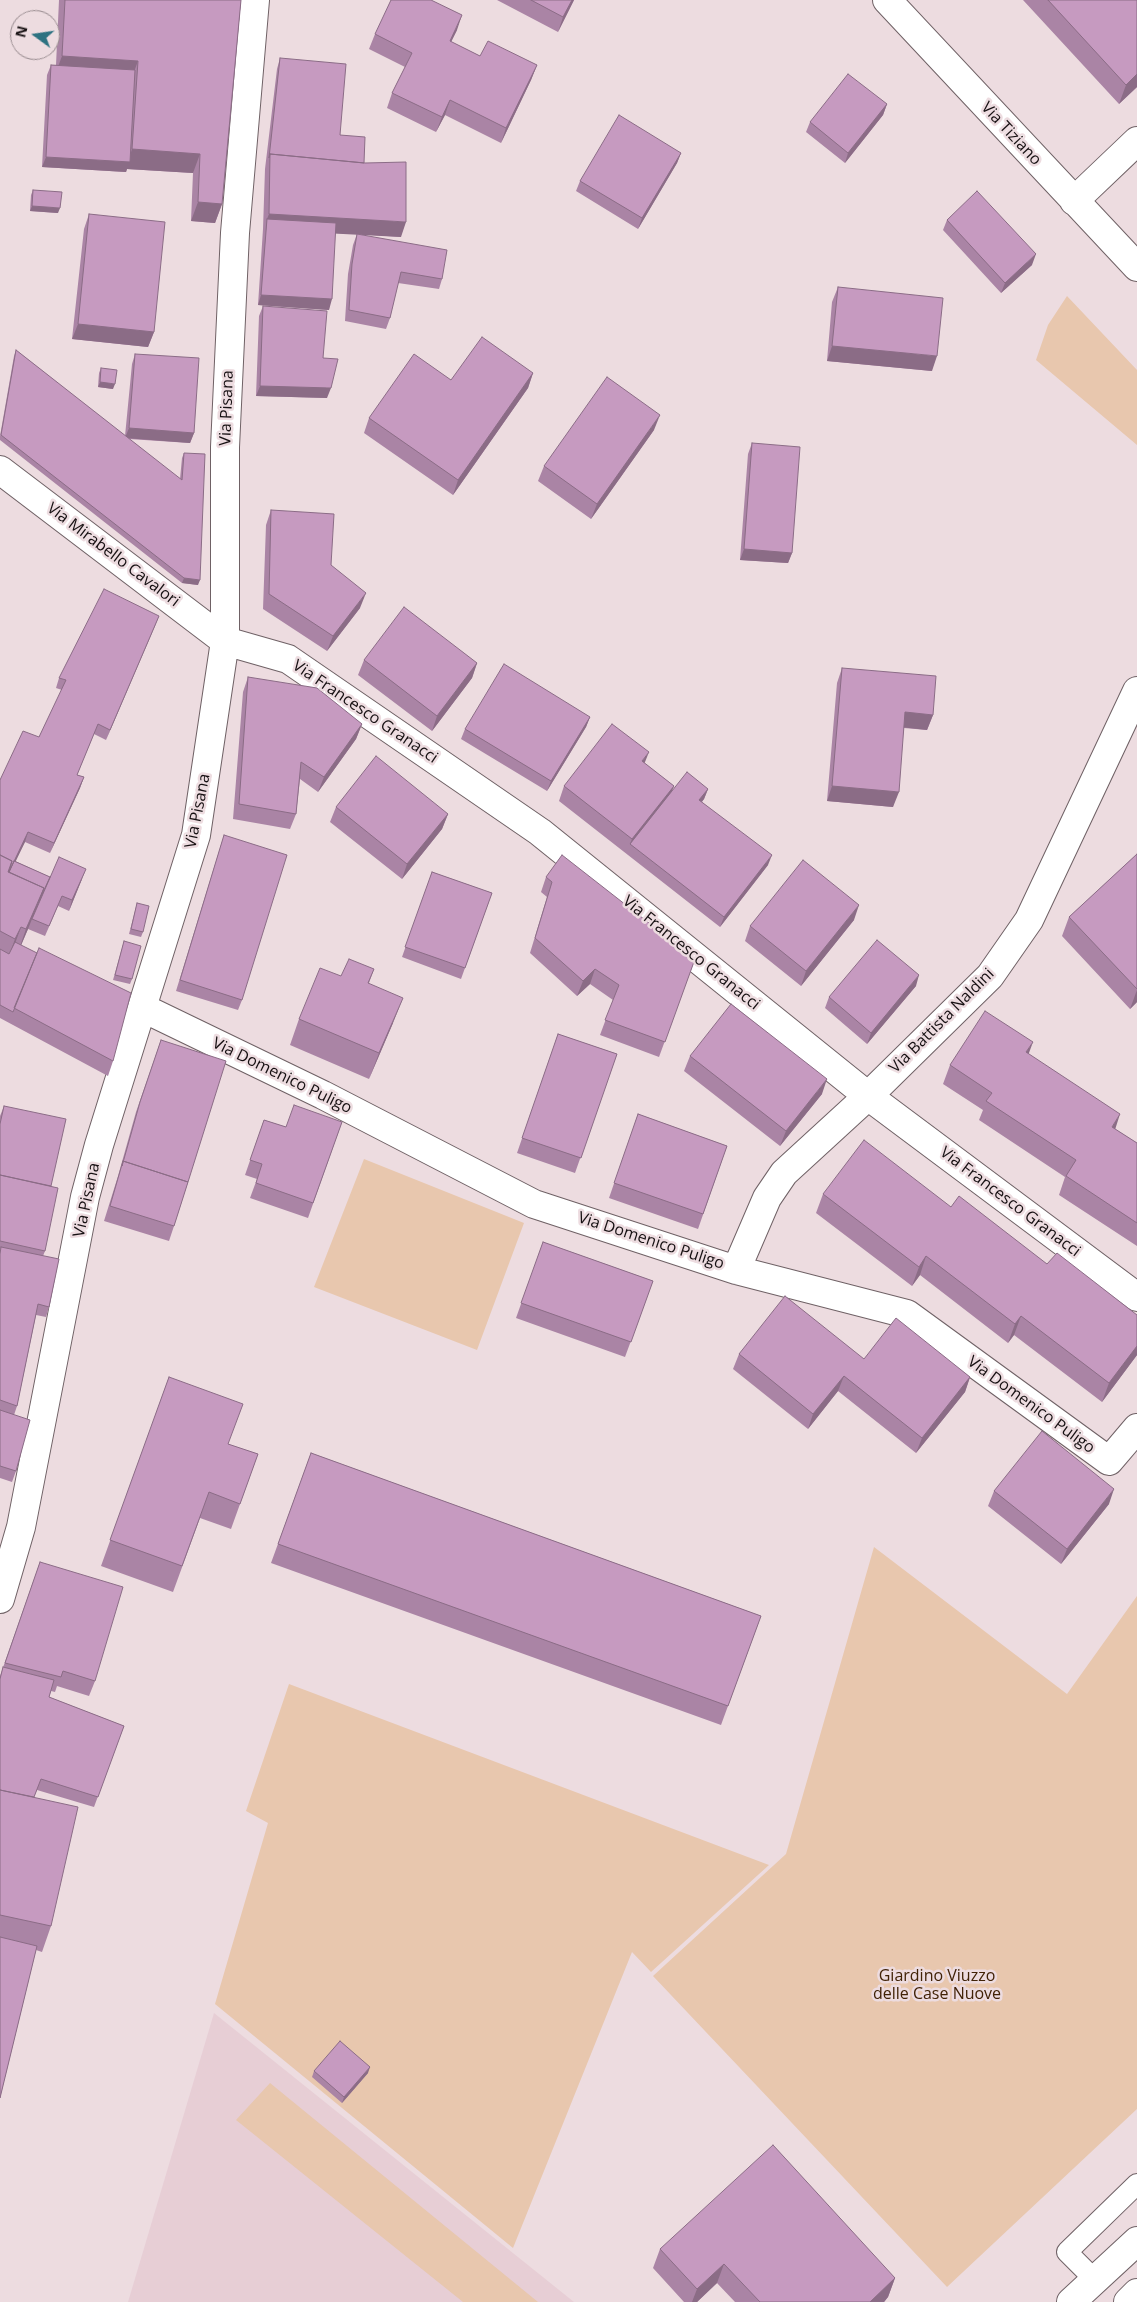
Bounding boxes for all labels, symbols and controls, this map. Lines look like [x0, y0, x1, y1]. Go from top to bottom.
north arrow [10, 10, 60, 60]
text: N [10, 24, 32, 39]
street label: Via Tiziano [977, 98, 1045, 170]
street label: Via Pisana [216, 370, 238, 446]
street label: Via Mirabello Cavalori [43, 499, 183, 611]
street label: Via Francesco Granacci [289, 656, 441, 768]
street label: Via Pisana [181, 772, 215, 850]
street label: Via Francesco Granacci [619, 892, 763, 1014]
street label: Via Battista Naldini [886, 965, 998, 1077]
street label: Via Domenico Puligo [209, 1034, 355, 1118]
street label: Via Francesco Granacci [936, 1143, 1084, 1261]
street label: Via Pisana [70, 1161, 104, 1239]
street label: Via Domenico Puligo [575, 1208, 727, 1274]
street label: Via Domenico Puligo [964, 1352, 1098, 1458]
park label: Giardino Viuzzo delle Case Nuove [873, 1966, 1001, 2004]

